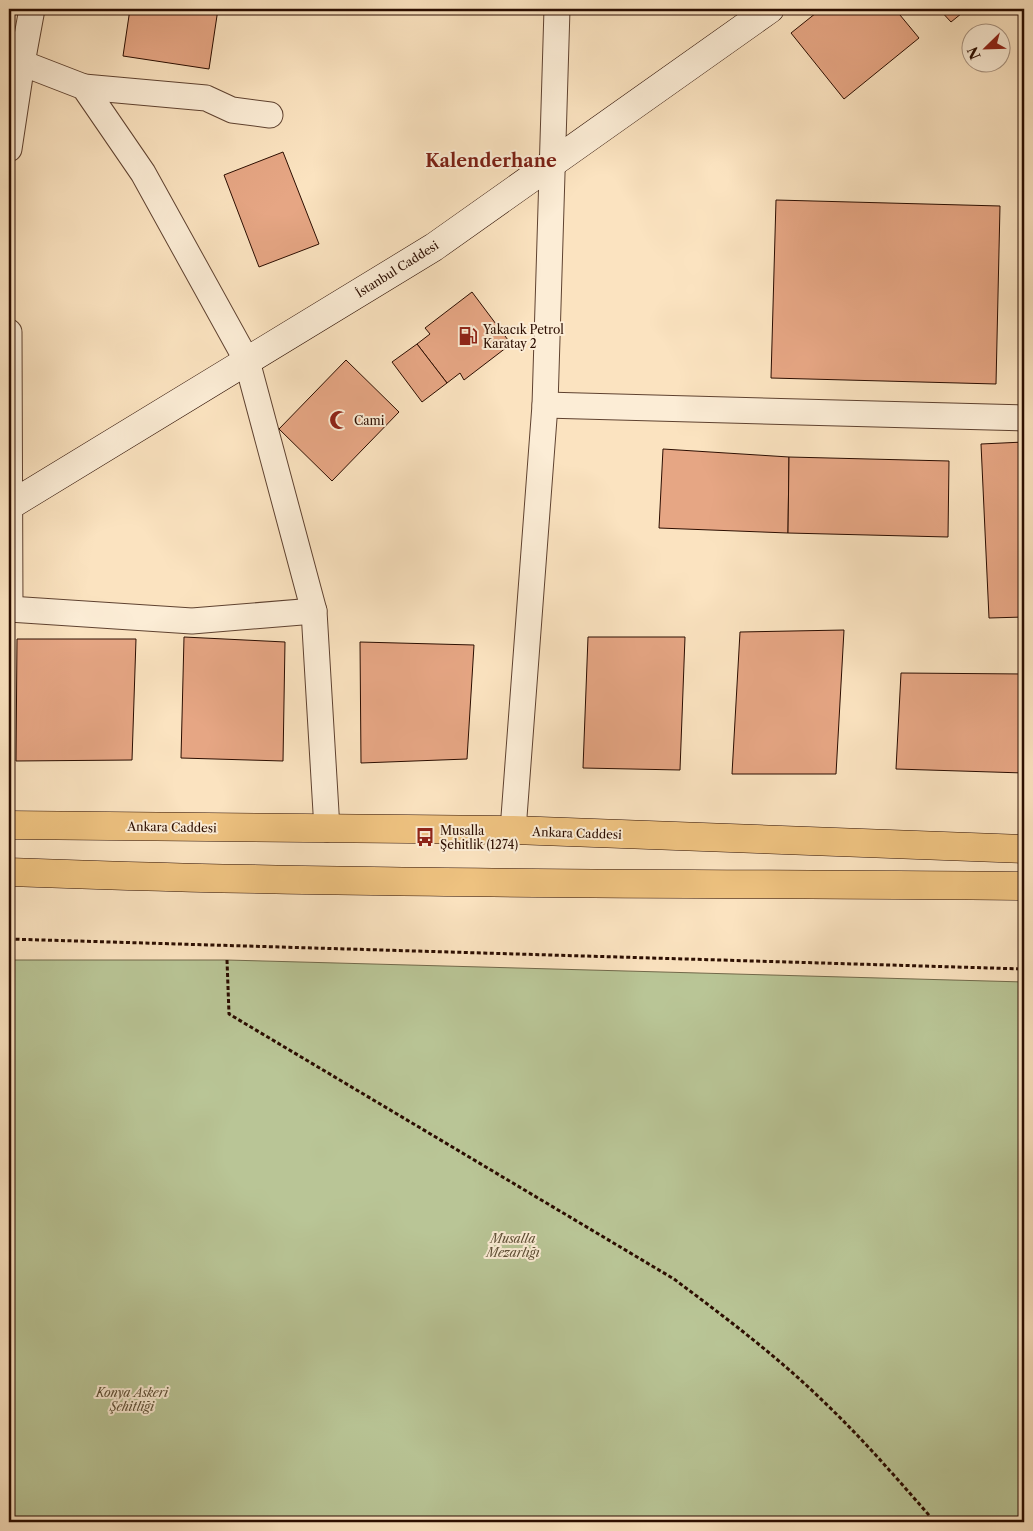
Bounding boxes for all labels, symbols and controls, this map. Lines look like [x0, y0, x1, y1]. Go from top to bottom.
north arrow [960, 22, 1010, 72]
text: N [963, 44, 985, 62]
district label: Kalenderhane [425, 150, 557, 172]
street label: İstanbul Caddesi [352, 236, 441, 300]
place label: Yakacık Petrol Karatay 2 [482, 322, 564, 351]
fuel station icon: Yakacık Petrol Karatay 2 [457, 325, 479, 347]
mosque icon: Cami [328, 409, 350, 431]
place label: Cami [354, 413, 385, 428]
street label: Ankara Caddesi [126, 819, 217, 835]
place label: Musalla Şehitlik (1274) [440, 823, 518, 852]
street label: Ankara Caddesi [531, 824, 622, 842]
bus stop icon: Musalla Şehitlik (1274) [414, 826, 436, 848]
park label: Musalla Mezarlığı [484, 1231, 540, 1260]
park label: Konya Askeri Şehitliği [95, 1385, 169, 1414]

